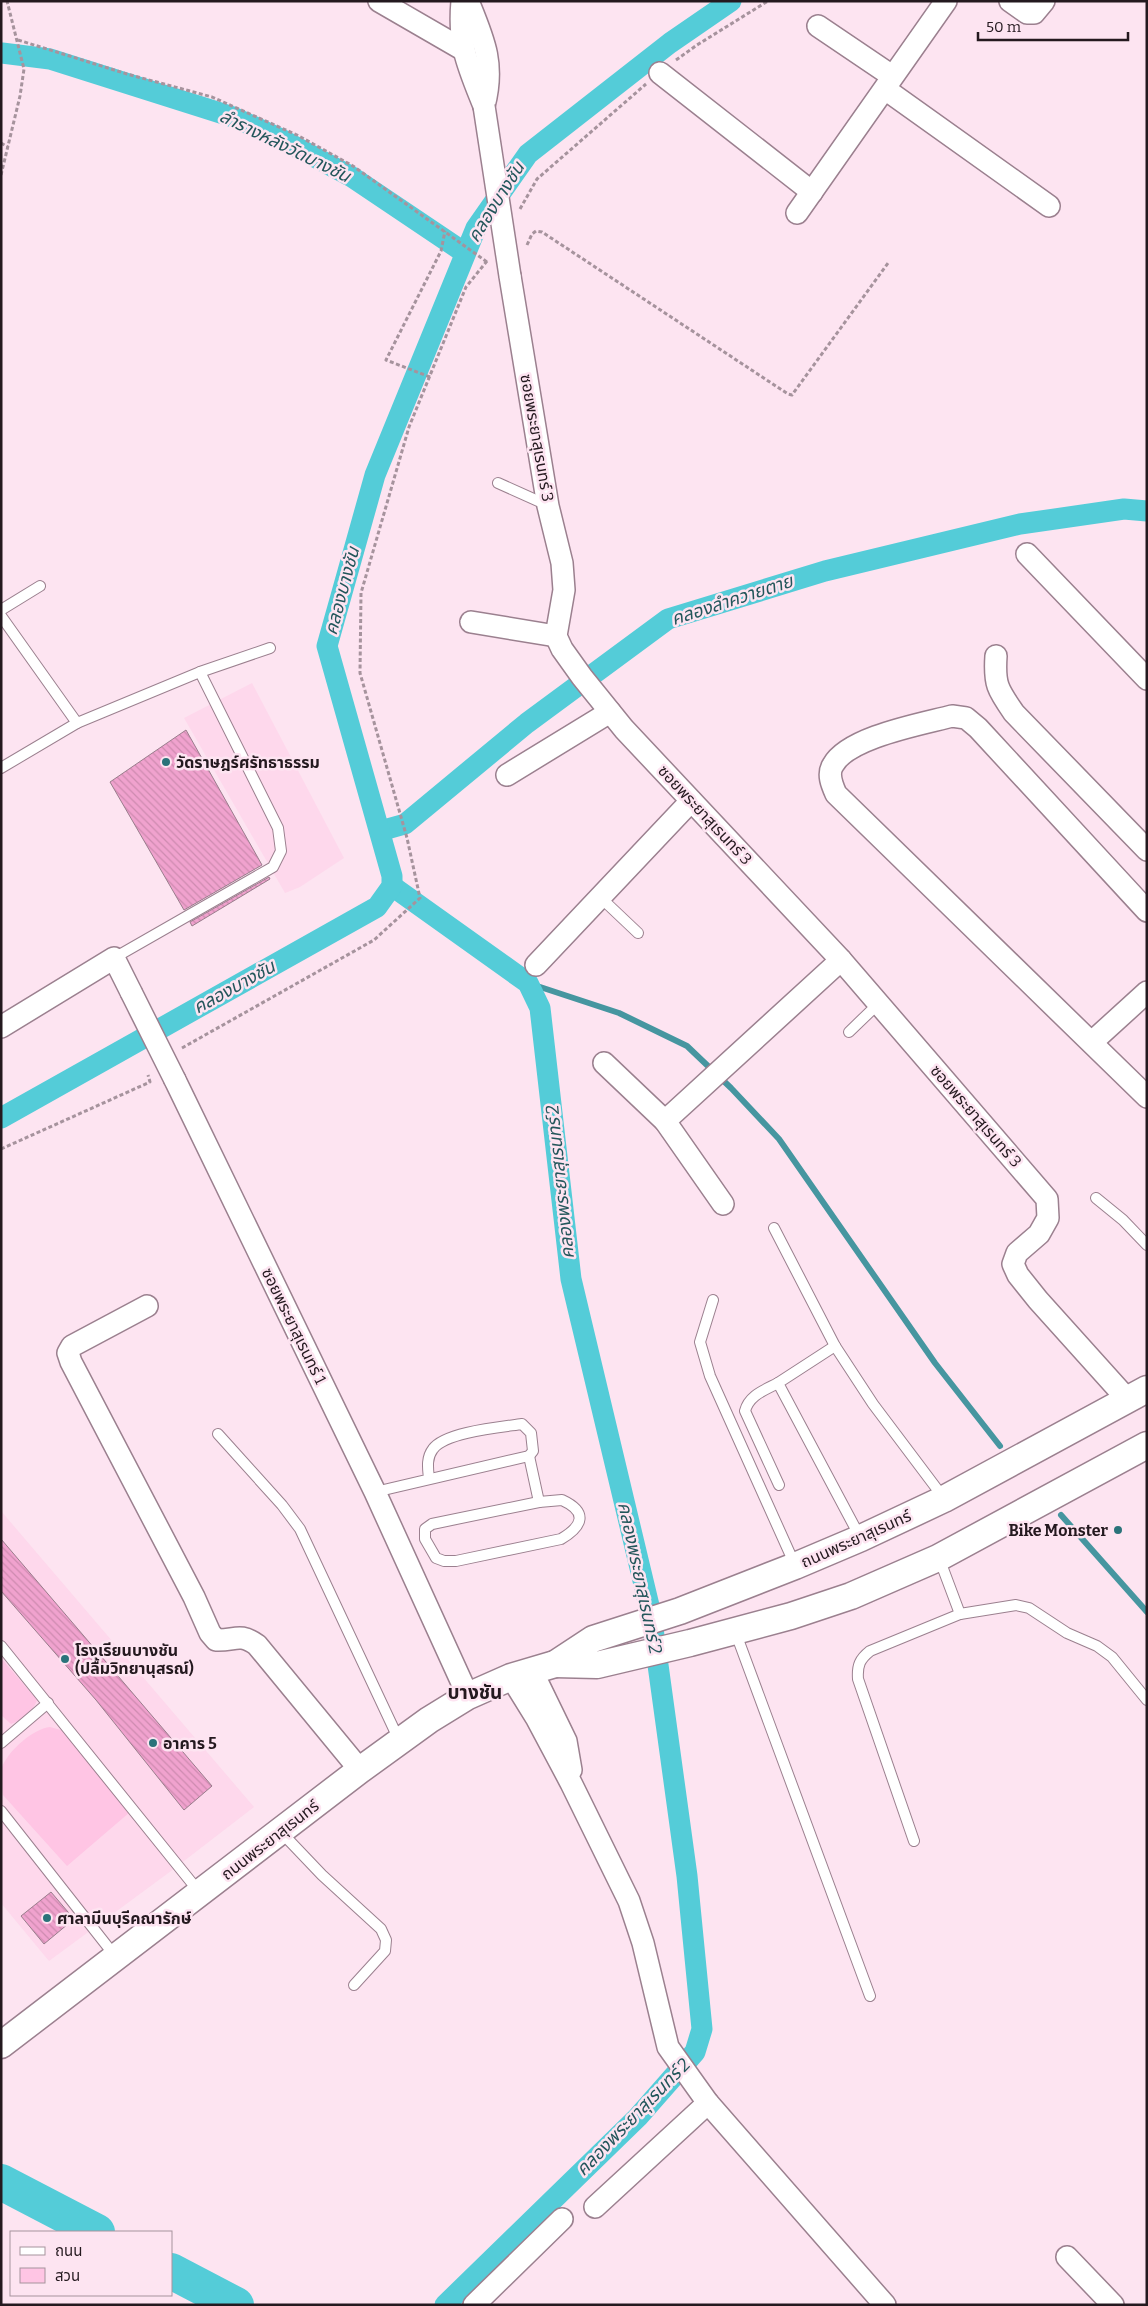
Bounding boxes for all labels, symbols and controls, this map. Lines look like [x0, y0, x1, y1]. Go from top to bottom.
scale bar [978, 10, 1128, 42]
text: 50 m [986, 18, 1022, 36]
water label: ลำรางหลังวัดบางชัน [216, 105, 355, 188]
water label: คลองบางชัน [463, 157, 530, 246]
street label: ซอยพระยาสุเรนทร์ 3 [516, 373, 558, 503]
water label: คลองบางชัน [320, 544, 365, 637]
water label: คลองลำควายตาย [669, 570, 797, 630]
place label: วัดราษฎร์ศรัทธาธรรม [176, 753, 320, 772]
marker: วัดราษฎร์ศรัทธาธรรม [160, 756, 172, 768]
street label: ซอยพระยาสุเรนทร์ 3 [654, 761, 756, 869]
water label: คลองบางชัน [189, 955, 280, 1018]
street label: ซอยพระยาสุเรนทร์ 3 [926, 1061, 1026, 1171]
water label: คลองพระยาสุเรนทร์ 2 [541, 1103, 579, 1260]
street label: ซอยพระยาสุเรนทร์ 1 [258, 1265, 330, 1387]
water label: คลองพระยาสุเรนทร์ 2 [613, 1500, 667, 1656]
street label: ถนนพระยาสุเรนทร์ [798, 1506, 915, 1572]
place label: Bike Monster [1008, 1521, 1108, 1540]
marker: Bike Monster [1112, 1524, 1124, 1536]
place label: โรงเรียนบางชัน (ปลื้มวิทยานุสรณ์) [75, 1641, 194, 1678]
marker: โรงเรียนบางชัน (ปลื้มวิทยานุสรณ์) [59, 1653, 71, 1665]
district label: บางชัน [448, 1681, 502, 1704]
place label: อาคาร 5 [163, 1734, 217, 1753]
marker: อาคาร 5 [147, 1737, 159, 1749]
street label: ถนนพระยาสุเรนทร์ [217, 1796, 323, 1884]
place label: ศาลามีนบุรีคณารักษ์ [57, 1909, 192, 1928]
marker: ศาลามีนบุรีคณารักษ์ [41, 1912, 53, 1924]
water label: คลองพระยาสุเรนทร์ 2 [571, 2053, 695, 2180]
legend [10, 2231, 172, 2296]
text: ถนน [55, 2242, 82, 2260]
text: สวน [55, 2267, 80, 2285]

